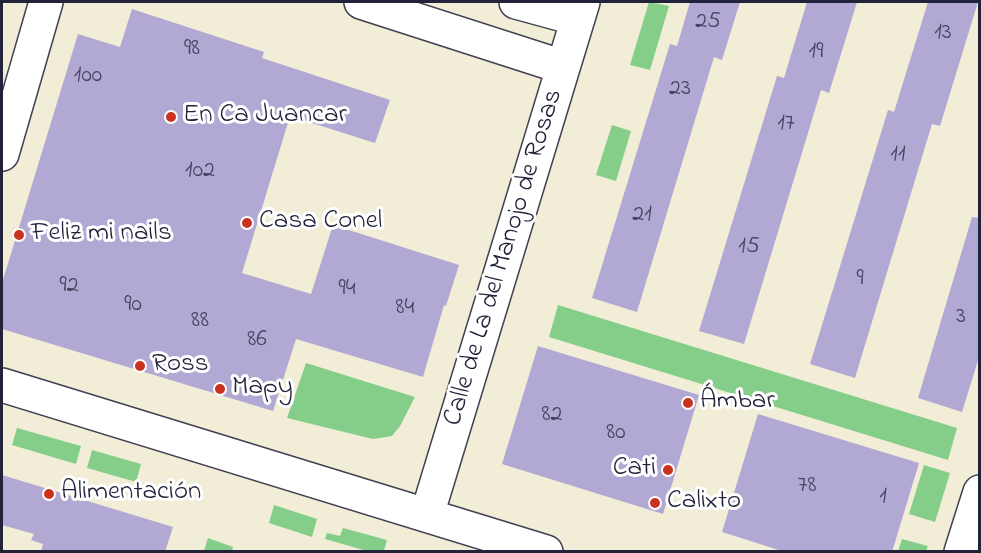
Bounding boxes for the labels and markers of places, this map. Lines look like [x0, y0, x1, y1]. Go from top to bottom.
place label: En Ca Juancar [183, 101, 347, 133]
marker: En Ca Juancar [164, 110, 178, 124]
place label: Casa Conel [259, 207, 382, 239]
marker: Casa Conel [240, 216, 254, 230]
place label: Feliz mi nails [31, 219, 172, 251]
marker: Feliz mi nails [12, 228, 26, 242]
place label: Ross [152, 350, 208, 382]
marker: Ross [133, 359, 147, 373]
place label: Mapy [232, 373, 293, 405]
marker: Mapy [213, 382, 227, 396]
place label: Ámbar [700, 387, 775, 419]
marker: Ámbar [681, 396, 695, 410]
place label: Cati [613, 454, 656, 486]
marker: Cati [661, 463, 675, 477]
place label: Alimentación [61, 478, 201, 510]
marker: Alimentación [42, 487, 56, 501]
place label: Calixto [667, 487, 741, 519]
marker: Calixto [648, 496, 662, 510]

